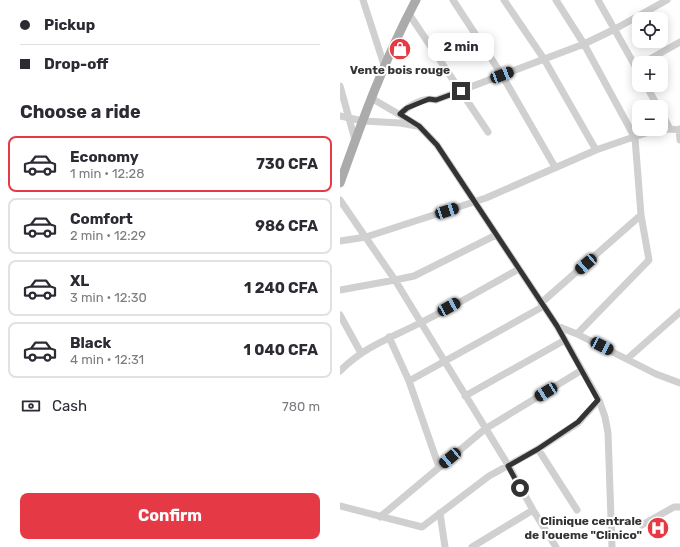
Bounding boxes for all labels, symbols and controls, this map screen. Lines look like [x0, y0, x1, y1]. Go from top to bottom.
map controls [632, 12, 668, 136]
button: locate [632, 12, 668, 48]
text: Pickup [44, 16, 95, 34]
callout: 2 min [428, 33, 494, 61]
shop icon: Vente bois rouge [387, 36, 413, 62]
text: 2 min [443, 39, 479, 54]
text: Drop-off [44, 55, 108, 73]
button: + [632, 56, 668, 92]
place label: Vente bois rouge [350, 63, 450, 77]
car [489, 65, 515, 85]
route end [452, 82, 470, 100]
button: − [632, 100, 668, 136]
text: Choose a ride [20, 101, 141, 123]
icon: car [22, 146, 58, 182]
text: Economy [70, 148, 139, 166]
text: 730 CFA [256, 155, 318, 173]
text: 1 min · 12:28 [70, 166, 144, 181]
car [434, 202, 460, 220]
icon: car [22, 208, 58, 244]
text: Comfort [70, 210, 133, 228]
text: 986 CFA [255, 217, 318, 235]
text: 2 min · 12:29 [70, 228, 146, 243]
car [573, 252, 599, 276]
icon: car [22, 270, 58, 306]
text: XL [70, 272, 89, 290]
text: 1 240 CFA [244, 279, 318, 297]
text: 3 min · 12:30 [70, 290, 147, 305]
car [436, 296, 462, 318]
icon: car [22, 332, 58, 368]
text: Black [70, 334, 111, 352]
car [589, 335, 615, 357]
text: 1 040 CFA [244, 341, 318, 359]
text: 4 min · 12:31 [70, 352, 144, 367]
car [533, 381, 559, 403]
icon: cash [20, 395, 42, 417]
text: Cash [52, 397, 87, 415]
text: 780 m [282, 399, 320, 414]
car [437, 446, 463, 470]
route start [511, 479, 529, 497]
button: Confirm [20, 493, 320, 539]
place label: Clinique centrale de l'oueme "Clinico" [524, 514, 642, 542]
hospital icon: Clinique centrale de l'oueme "Clinico" [645, 515, 671, 541]

